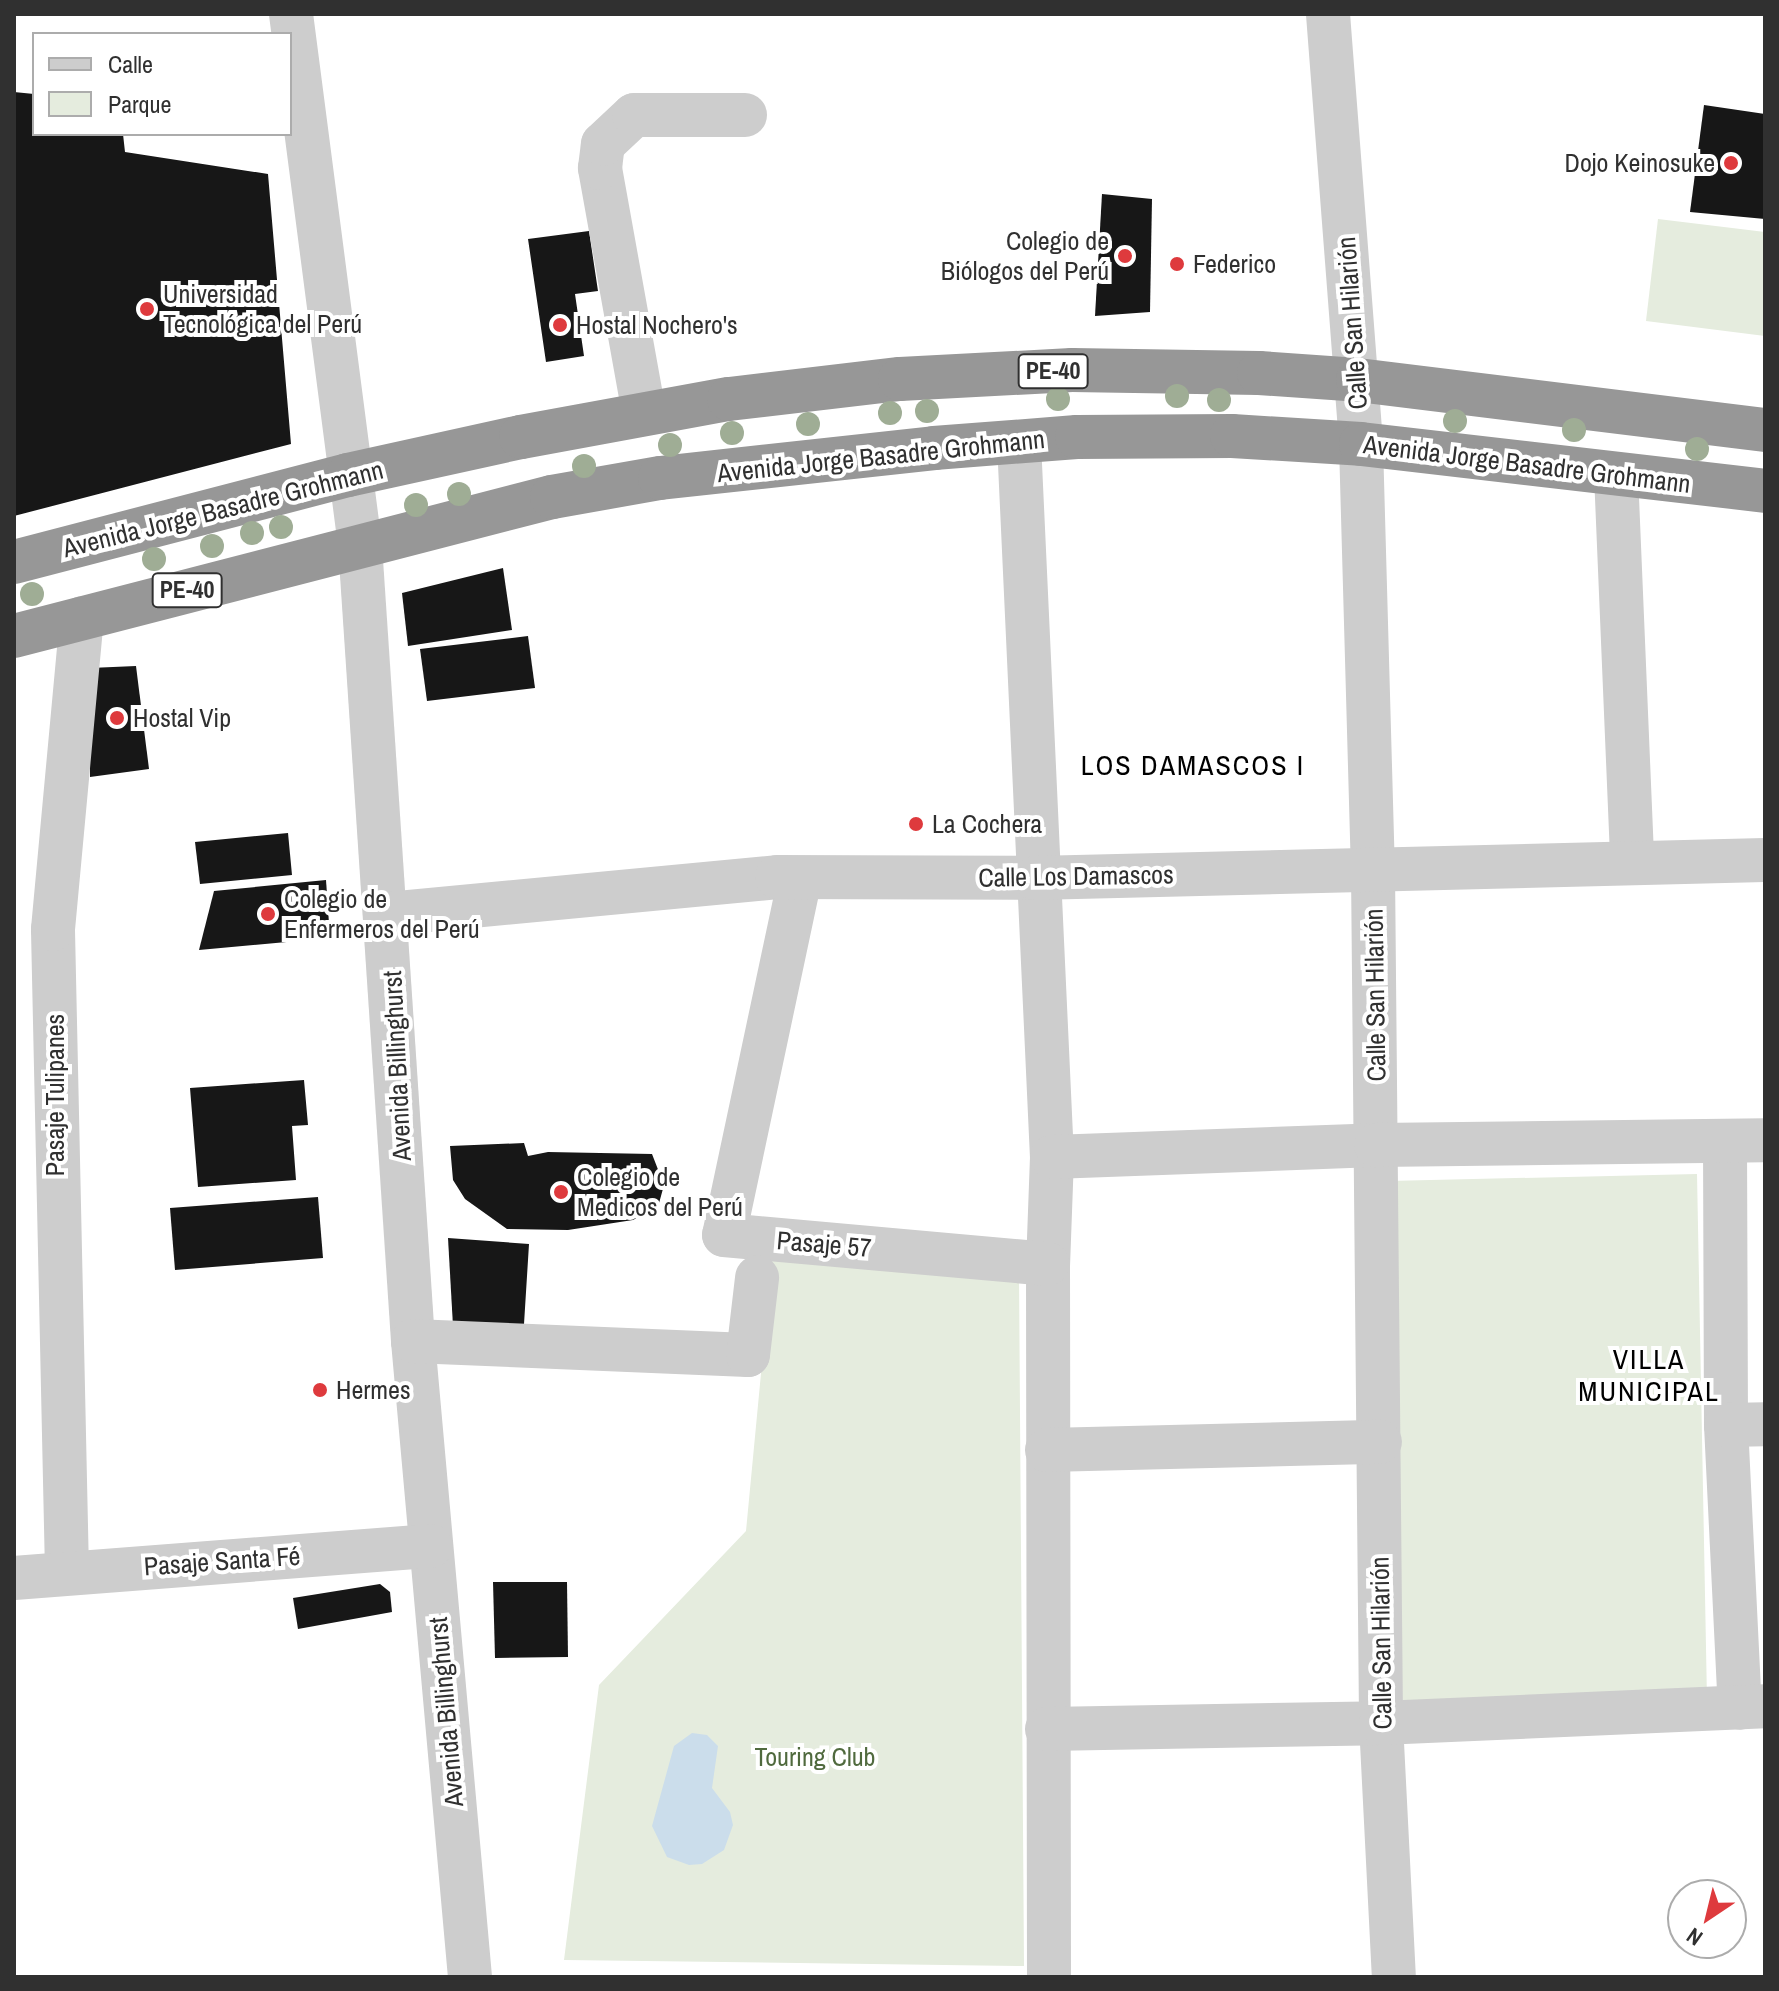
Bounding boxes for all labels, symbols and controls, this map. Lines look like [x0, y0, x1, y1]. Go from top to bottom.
legend [32, 32, 292, 136]
text: Calle [108, 48, 153, 80]
text: Parque [108, 88, 171, 120]
place label: Dojo Keinosuke [1564, 147, 1715, 179]
marker: Dojo Keinosuke [1722, 154, 1740, 172]
place label: Colegio de Biólogos del Perú [941, 225, 1109, 286]
street label: Calle San Hilarión [1330, 236, 1374, 410]
marker: Colegio de Biólogos del Perú [1116, 247, 1134, 265]
place label: Federico [1193, 248, 1276, 280]
marker: Federico [1168, 255, 1186, 273]
place label: Universidad Tecnológica del Perú [163, 278, 362, 340]
marker: Universidad Tecnológica del Perú [138, 300, 156, 318]
place label: Hostal Nochero's [576, 309, 738, 341]
marker: Hostal Nochero's [551, 316, 569, 334]
road number: PE-40 [1017, 351, 1089, 391]
street label: Avenida Jorge Basadre Grohmann [716, 423, 1046, 489]
street label: Avenida Jorge Basadre Grohmann [1362, 428, 1692, 500]
street label: Avenida Jorge Basadre Grohmann [60, 454, 386, 564]
road number: PE-40 [151, 570, 223, 610]
place label: Hostal Vip [133, 702, 231, 734]
marker: Hostal Vip [108, 709, 126, 727]
district label: LOS DAMASCOS I [1081, 748, 1305, 782]
place label: La Cochera [932, 808, 1042, 840]
marker: La Cochera [907, 815, 925, 833]
street label: Calle Los Damascos [978, 859, 1174, 893]
place label: Colegio de Enfermeros del Perú [284, 883, 480, 944]
marker: Colegio de Enfermeros del Perú [259, 905, 277, 923]
street label: Calle San Hilarión [1358, 908, 1392, 1082]
street label: Avenida Billinghurst [376, 970, 418, 1162]
street label: Pasaje Tulipanes [39, 1014, 71, 1176]
place label: Colegio de Medicos del Perú [577, 1161, 743, 1222]
marker: Colegio de Medicos del Perú [552, 1183, 570, 1201]
street label: Pasaje 57 [775, 1224, 873, 1264]
district label: VILLA MUNICIPAL [1578, 1342, 1720, 1408]
place label: Hermes [336, 1374, 411, 1406]
marker: Hermes [311, 1381, 329, 1399]
street label: Pasaje Santa Fé [143, 1540, 301, 1582]
street label: Calle San Hilarión [1364, 1556, 1398, 1730]
street label: Avenida Billinghurst [422, 1616, 470, 1808]
park label: Touring Club [755, 1741, 875, 1773]
north arrow [1667, 1879, 1747, 1959]
text: N [1680, 1921, 1708, 1953]

